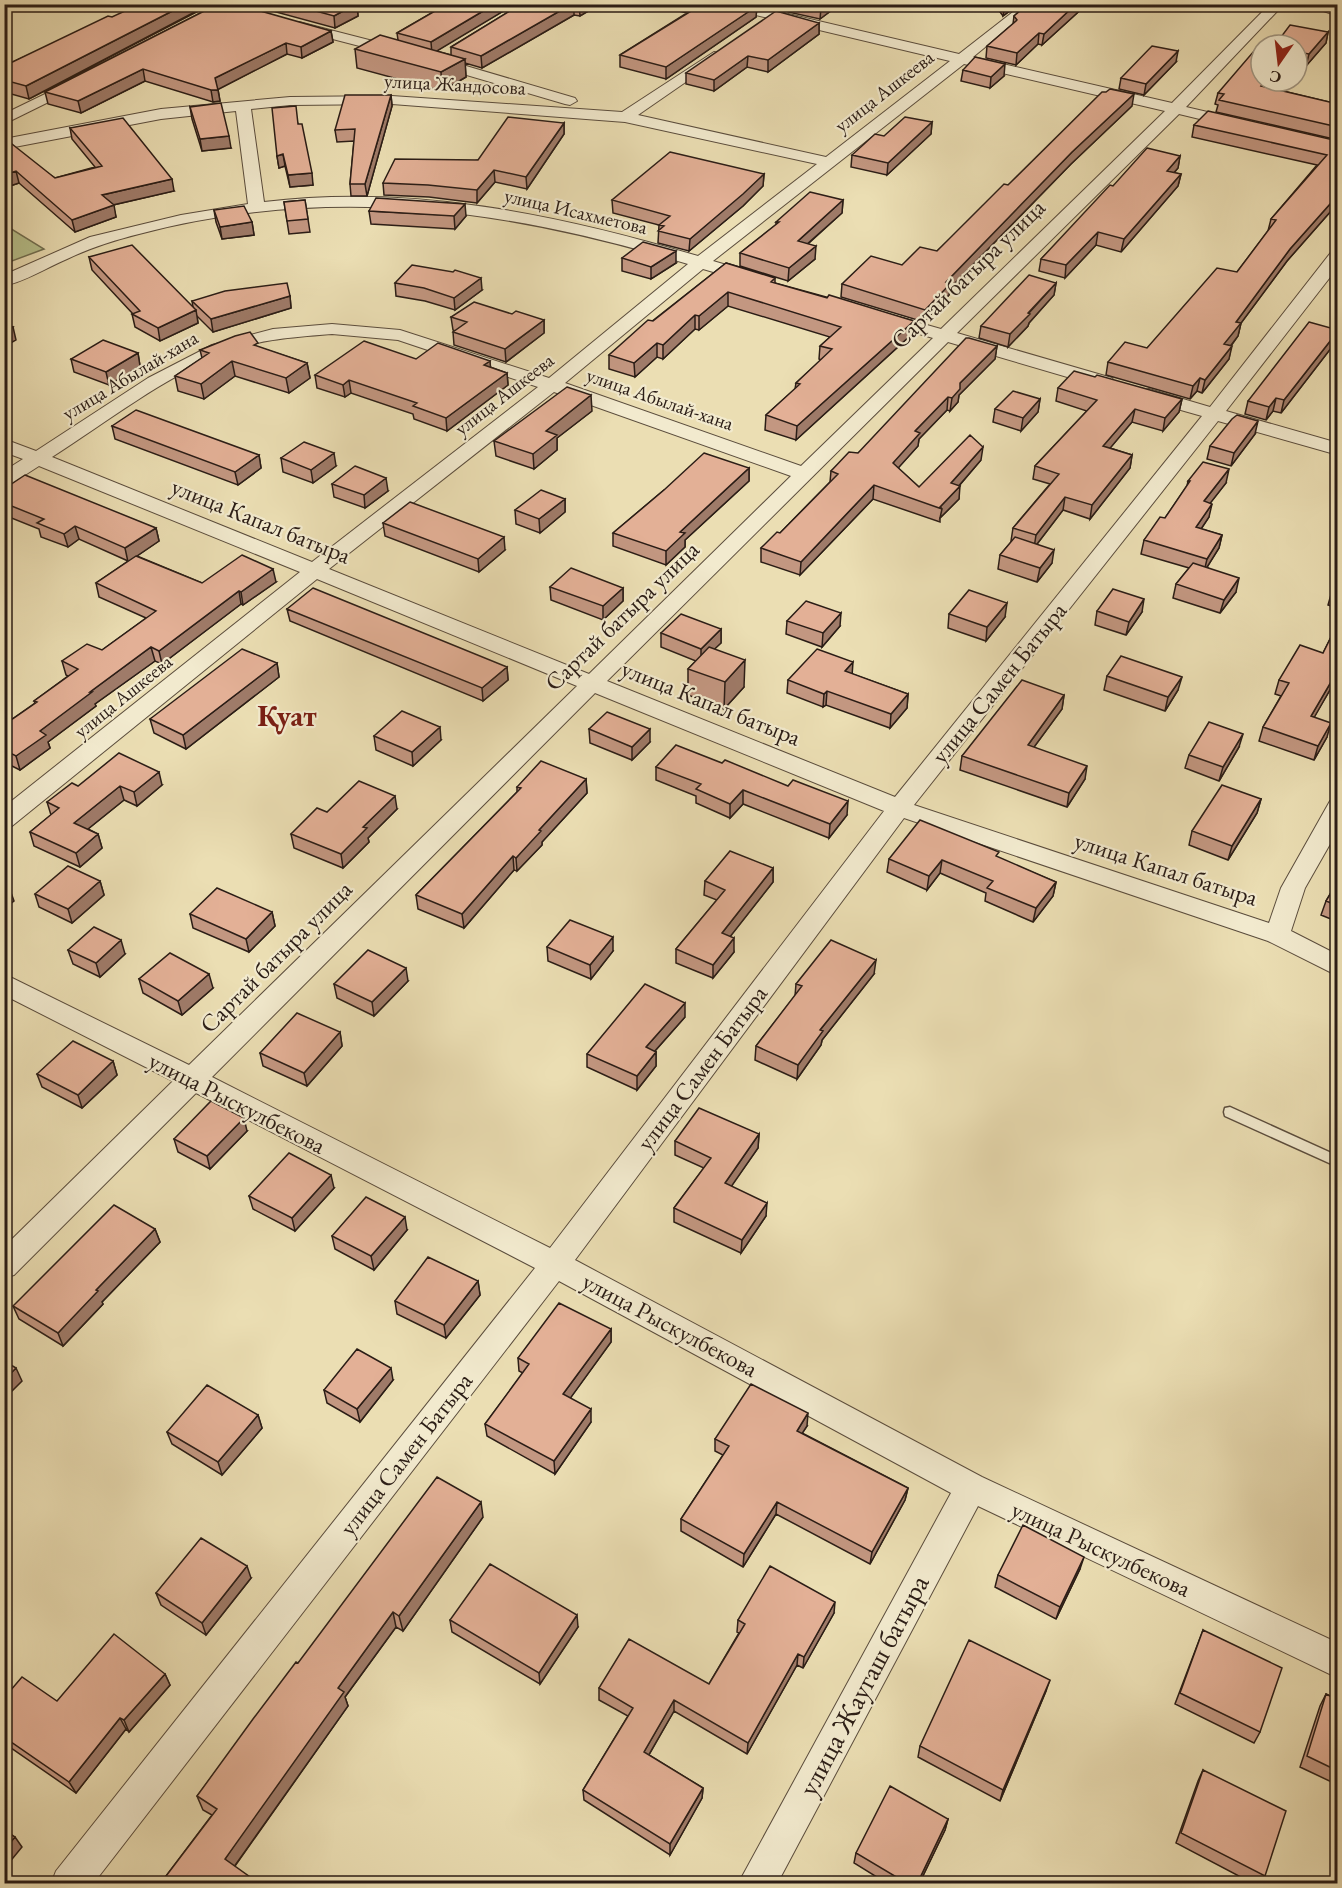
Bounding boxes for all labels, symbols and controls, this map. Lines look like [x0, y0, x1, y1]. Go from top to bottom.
north arrow [1249, 33, 1309, 93]
street label: улица Ашкеева [829, 44, 939, 138]
text: С [1267, 66, 1284, 89]
street label: улица Жандосова [383, 67, 527, 101]
street label: улица Исахметова [502, 182, 650, 240]
street label: Сартай батыра улица [884, 192, 1052, 355]
street label: улица Абылай-хана [57, 324, 203, 426]
street label: улица Ашкеева [449, 347, 559, 441]
street label: улица Абылай-хана [583, 362, 737, 436]
street label: улица Капал батыра [167, 470, 356, 571]
street label: Сартай батыра улица [538, 534, 706, 697]
street label: улица Самен Батыра [924, 595, 1073, 770]
street label: улица Ашкеева [68, 648, 178, 744]
street label: улица Капал батыра [617, 652, 806, 753]
district label: Қуат [257, 696, 317, 735]
street label: улица Капал батыра [1071, 824, 1262, 913]
street label: Сартай батыра улица [193, 874, 359, 1039]
street label: улица Самен Батыра [629, 979, 774, 1156]
street label: улица Рыскулбекова [144, 1045, 331, 1161]
street label: улица Рыскулбекова [577, 1265, 764, 1384]
street label: улица Самен Батыра [332, 1365, 479, 1542]
street label: улица Рыскулбекова [1007, 1493, 1196, 1604]
street label: улица Жаугаш батыра [790, 1568, 937, 1802]

